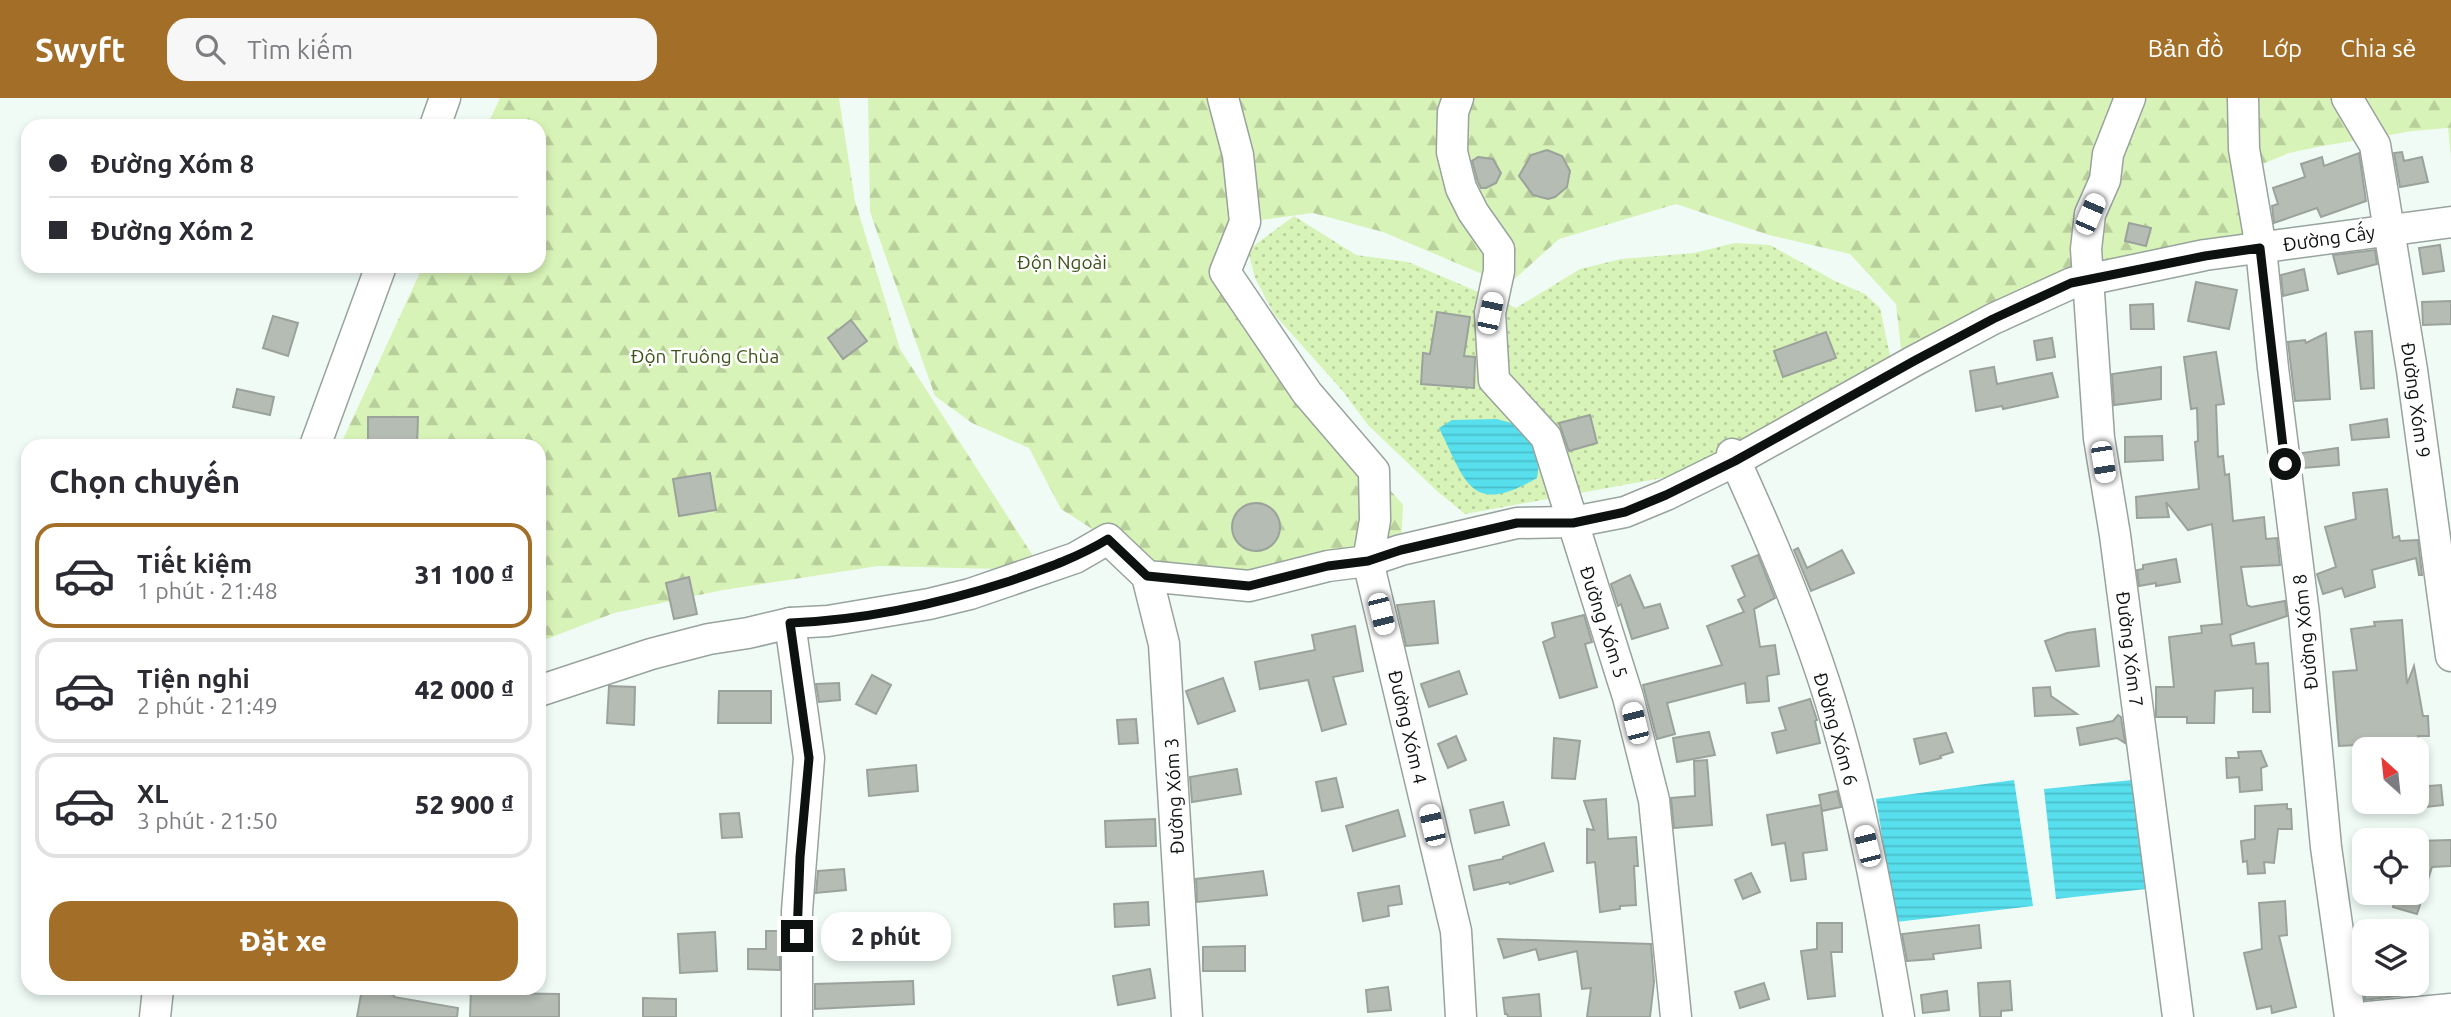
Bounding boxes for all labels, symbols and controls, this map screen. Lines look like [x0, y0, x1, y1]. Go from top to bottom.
search box [167, 18, 657, 81]
icon: search [191, 30, 229, 68]
text: Swyft [35, 31, 125, 68]
text: Tìm kiếm [247, 35, 353, 64]
text: Bản đồ [2148, 35, 2224, 62]
text: Lớp [2262, 35, 2302, 62]
text: Chia sẻ [2340, 35, 2416, 62]
text: Đường Xóm 8 [91, 149, 254, 178]
car [2073, 191, 2108, 237]
text: Đường Xóm 2 [91, 216, 254, 245]
street label: Đường Cấy [2281, 219, 2376, 255]
park label: Độn Ngoài [1017, 251, 1107, 273]
car [1476, 290, 1505, 336]
street label: Đường Xóm 9 [2397, 341, 2435, 459]
park label: Độn Truông Chùa [631, 345, 779, 367]
car [2090, 440, 2117, 484]
route start [2269, 448, 2301, 480]
text: Chọn chuyến [49, 463, 240, 499]
icon: car [53, 544, 116, 607]
text: Tiết kiệm [137, 549, 252, 578]
text: 31 100 ₫ [415, 560, 514, 589]
street label: Đường Xóm 5 [1576, 563, 1632, 681]
street label: Đường Xóm 8 [2288, 573, 2322, 691]
text: 1 phút · 21:48 [137, 578, 278, 603]
street label: Đường Xóm 7 [2112, 590, 2148, 708]
car [1366, 591, 1397, 637]
icon: car [53, 659, 116, 722]
text: Tiện nghi [137, 664, 250, 693]
street label: Đường Xóm 4 [1384, 668, 1432, 786]
street label: Đường Xóm 6 [1809, 670, 1863, 788]
text: 42 000 ₫ [415, 675, 514, 704]
text: 2 phút · 21:49 [137, 693, 278, 718]
car [1620, 700, 1651, 746]
street label: Đường Xóm 3 [1160, 737, 1188, 855]
north arrow [2352, 737, 2429, 814]
map controls [2352, 737, 2429, 996]
icon: car [53, 774, 116, 837]
text: XL [137, 779, 168, 808]
text: 52 900 ₫ [415, 790, 514, 819]
car [1418, 802, 1447, 848]
text: 3 phút · 21:50 [137, 808, 278, 833]
car [1852, 823, 1883, 869]
button: locate [2352, 828, 2429, 905]
button: Đặt xe [49, 901, 518, 981]
callout: 2 phút [822, 912, 951, 960]
button: layers [2352, 919, 2429, 996]
route end [781, 920, 813, 952]
text: 2 phút [851, 924, 921, 949]

